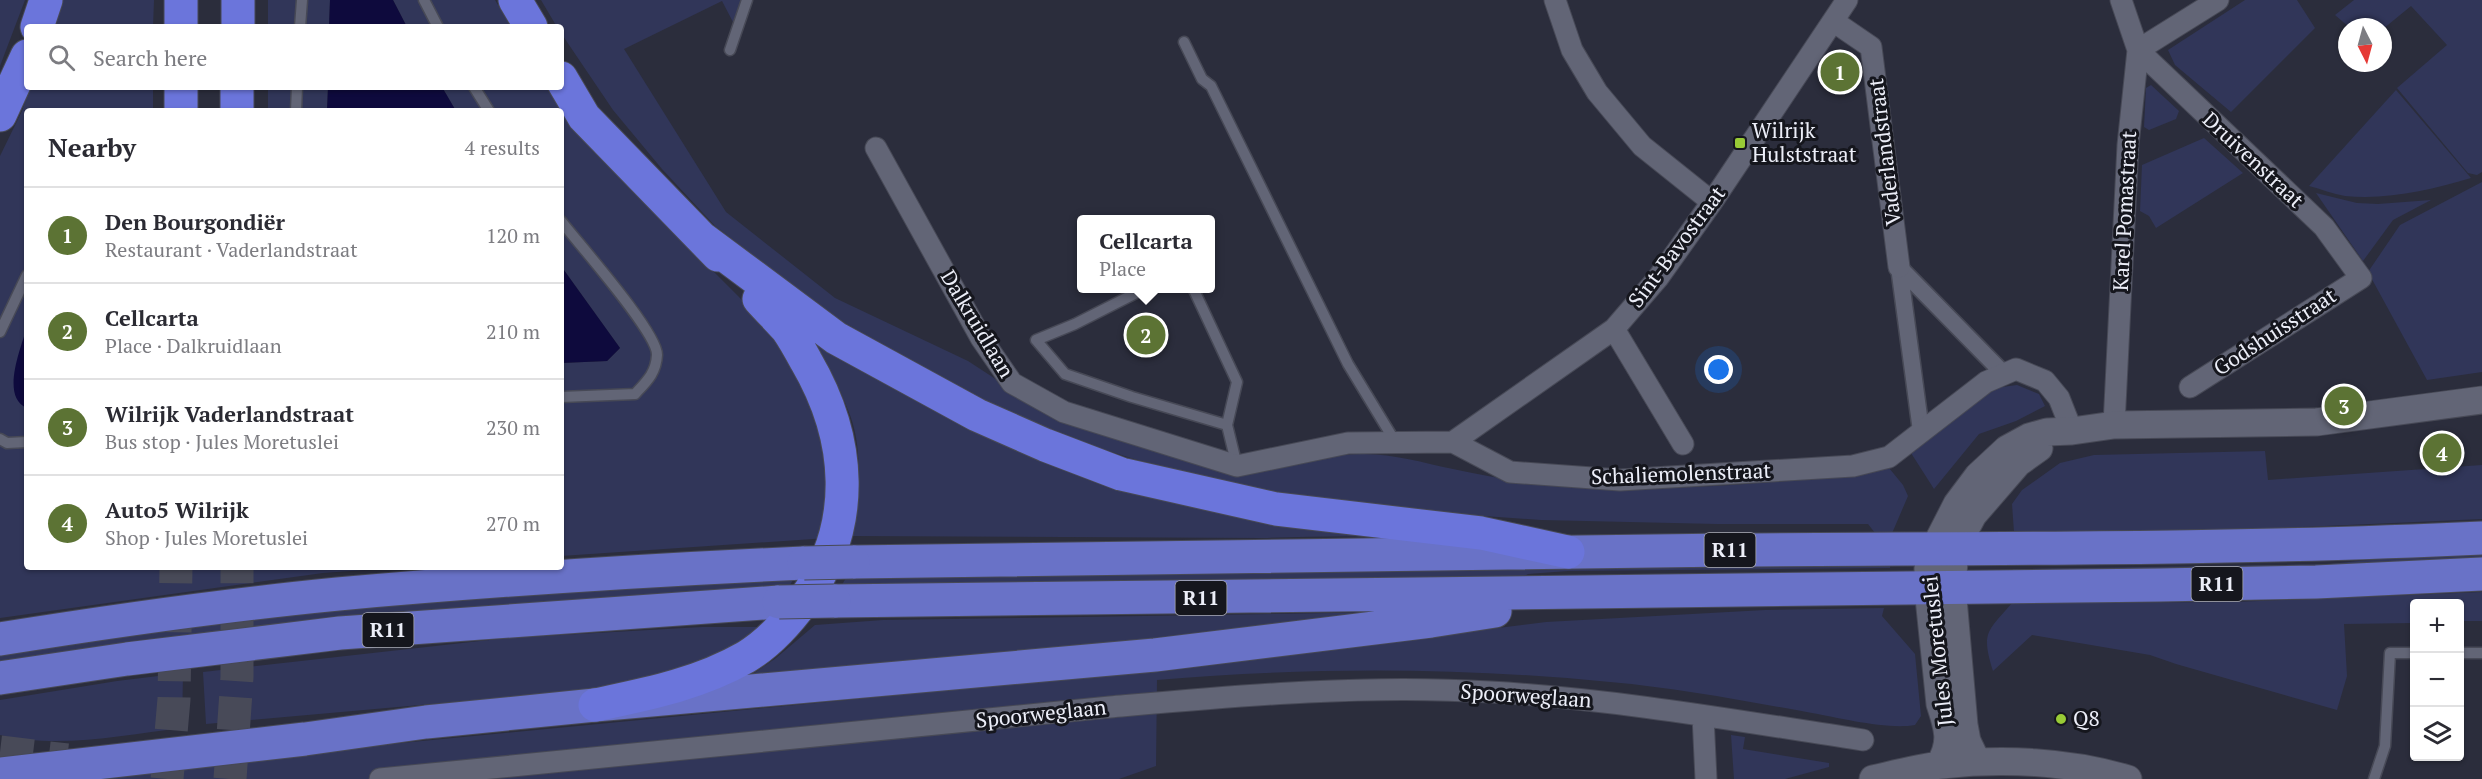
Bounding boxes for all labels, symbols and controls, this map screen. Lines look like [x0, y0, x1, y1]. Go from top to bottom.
north arrow [2338, 18, 2392, 72]
search box [24, 24, 564, 90]
icon: search [45, 41, 78, 74]
text: Search here [93, 43, 207, 72]
pin: 1 [1820, 50, 1860, 94]
street label: Vaderlandstraat [1861, 76, 1907, 228]
street label: Druivenstraat [2197, 105, 2310, 213]
place label: Wilrijk Hulststraat [1752, 116, 1857, 168]
text: Nearby [48, 130, 136, 164]
street label: Karel Pomastraat [2106, 130, 2142, 292]
text: 4 results [465, 134, 540, 161]
marker: Wilrijk Hulststraat [1733, 136, 1747, 150]
street label: Sint-Bavostraat [1621, 180, 1731, 313]
text: Den Bourgondiër [105, 207, 285, 236]
popup [1077, 215, 1215, 293]
text: 1 [62, 222, 73, 249]
text: 120 m [486, 222, 540, 249]
text: Cellcarta [1099, 226, 1193, 255]
text: Restaurant · Vaderlandstraat [105, 236, 358, 263]
text: Place [1099, 255, 1146, 282]
street label: Dalkruidlaan [935, 265, 1021, 383]
street label: Godshuisstraat [2208, 281, 2341, 381]
text: Cellcarta [105, 303, 199, 332]
pin: 2 [1126, 312, 1166, 358]
text: 2 [62, 318, 73, 345]
text: 210 m [486, 318, 540, 345]
text: Place · Dalkruidlaan [105, 332, 282, 359]
your location [1704, 355, 1733, 384]
pin: 3 [2324, 384, 2364, 428]
text: Wilrijk Vaderlandstraat [105, 399, 354, 428]
text: 3 [62, 414, 73, 441]
text: 230 m [486, 414, 540, 441]
text: Bus stop · Jules Moretuslei [105, 428, 339, 455]
pin: 4 [2422, 430, 2462, 476]
street label: Schaliemolenstraat [1590, 456, 1772, 490]
text: Auto5 Wilrijk [105, 495, 249, 524]
text: 4 [62, 510, 73, 537]
text: 270 m [486, 510, 540, 537]
text: Shop · Jules Moretuslei [105, 524, 308, 551]
road number: R11 [1704, 533, 1756, 567]
road number: R11 [2192, 567, 2242, 601]
street label: Jules Moretuslei [1915, 575, 1959, 728]
road number: R11 [1176, 581, 1226, 615]
map controls [2410, 599, 2464, 761]
button: + [2410, 599, 2464, 653]
road number: R11 [362, 613, 414, 647]
button: − [2410, 653, 2464, 707]
street label: Spoorweglaan [1460, 676, 1593, 714]
street label: Spoorweglaan [974, 692, 1108, 734]
place label: Q8 [2073, 704, 2100, 732]
button: layers [2410, 707, 2464, 761]
marker: Q8 [2054, 712, 2068, 726]

